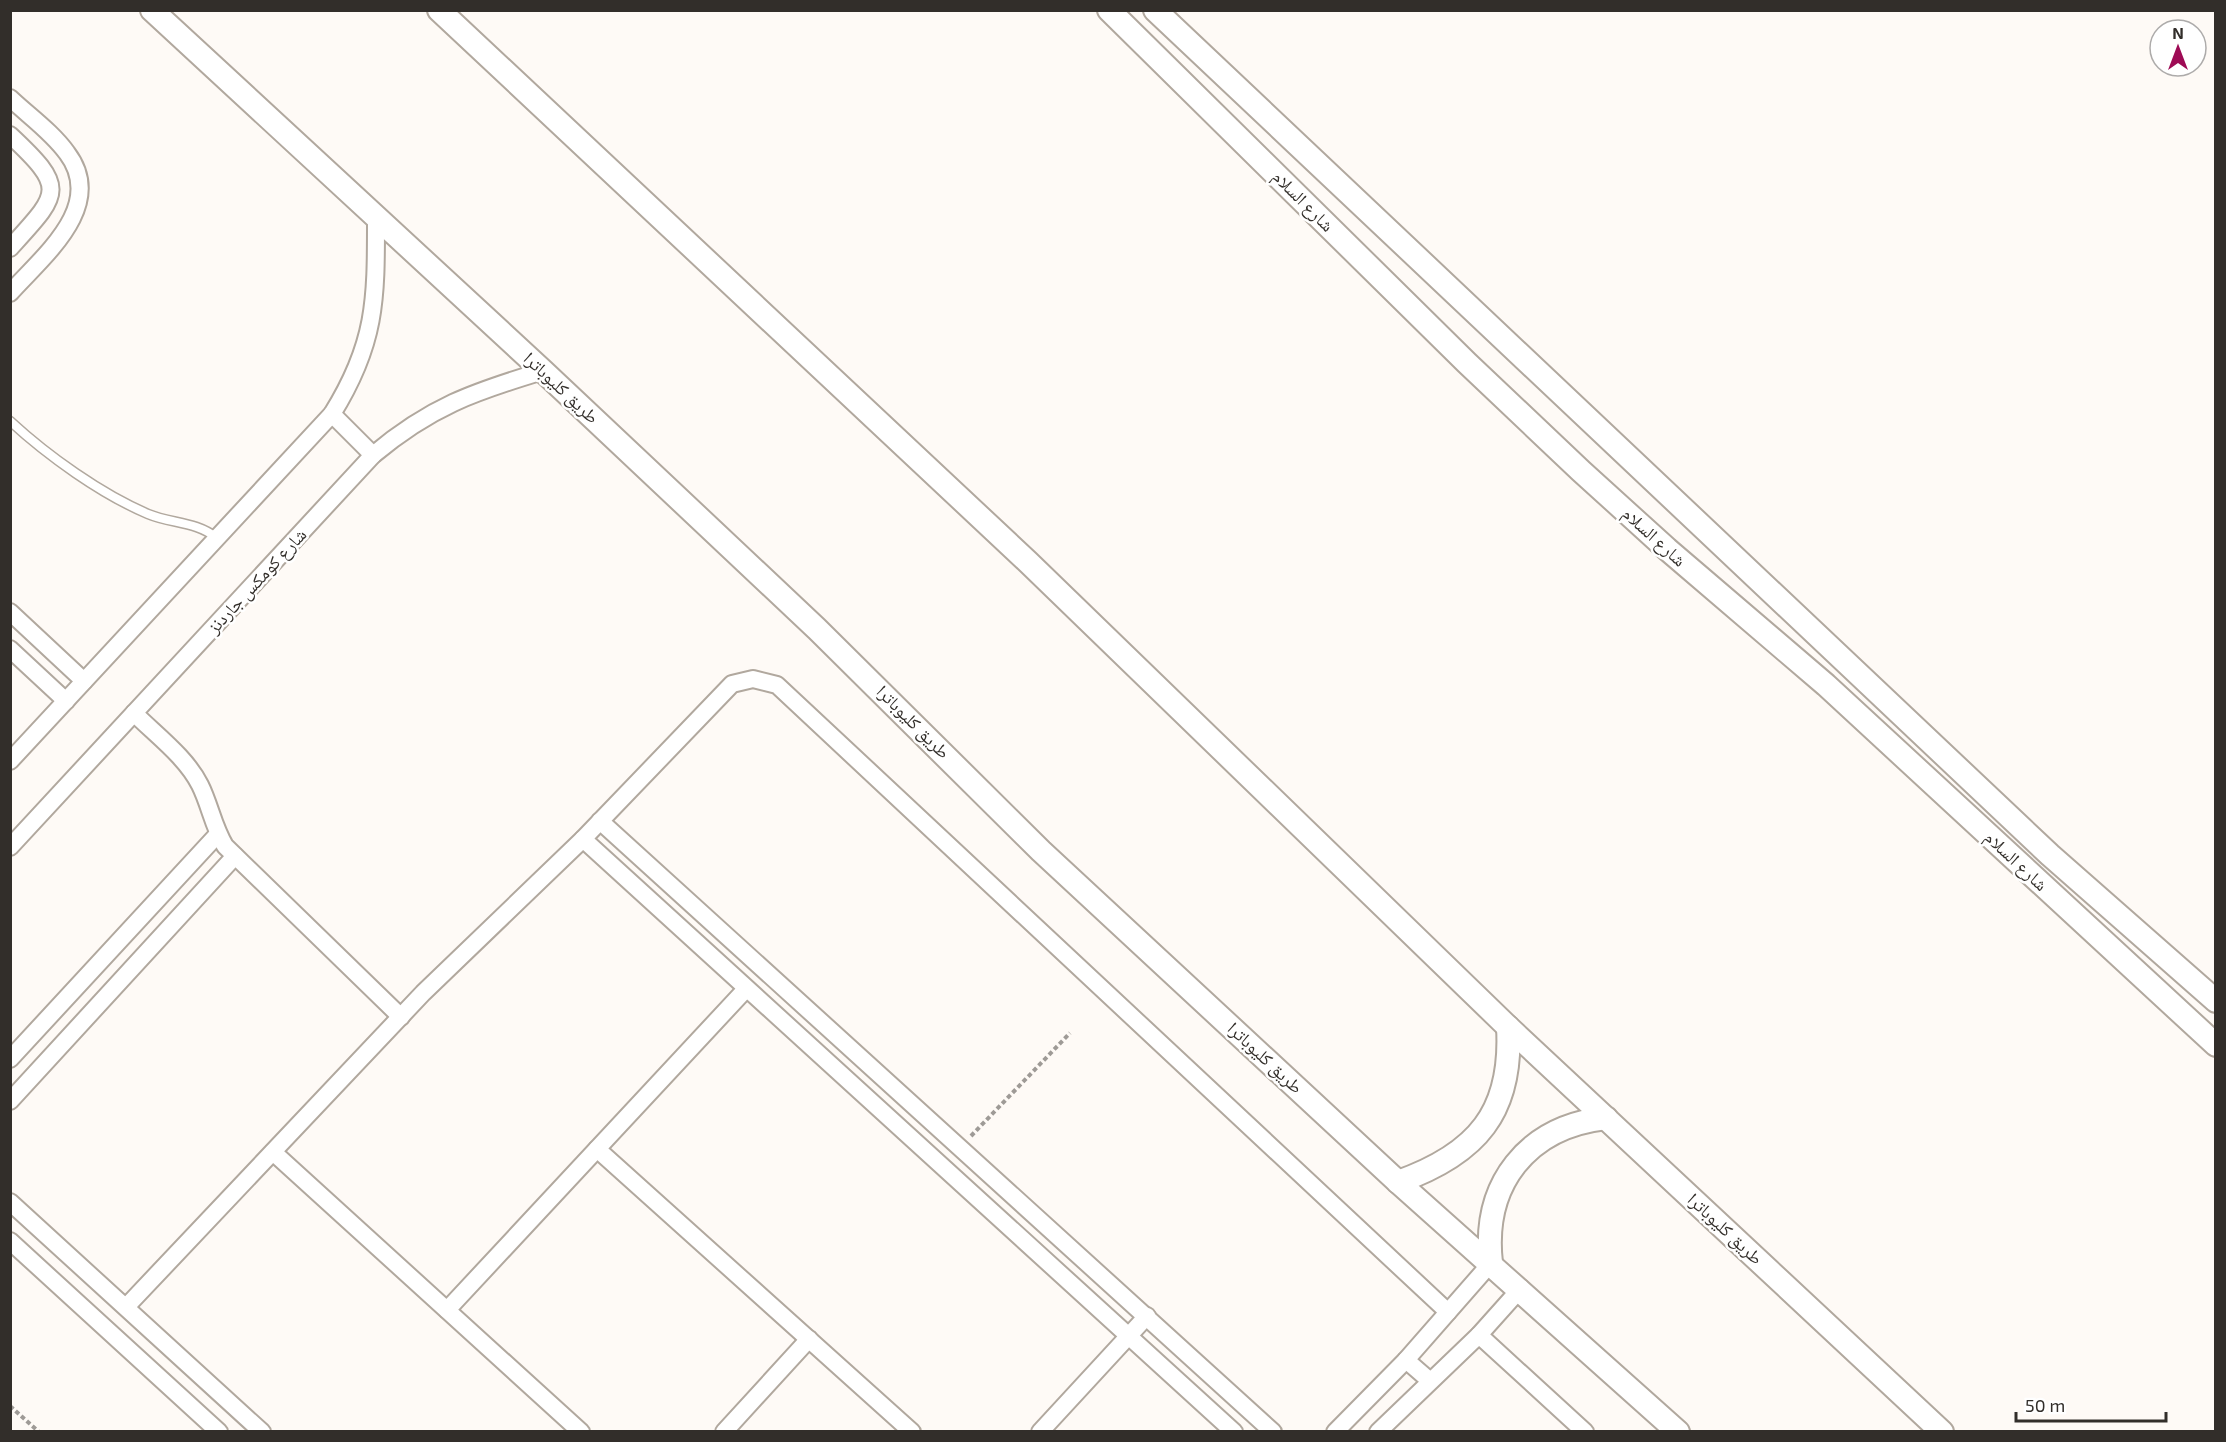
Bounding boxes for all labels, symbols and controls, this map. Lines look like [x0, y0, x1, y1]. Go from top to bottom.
north arrow [2148, 18, 2208, 78]
text: N [2172, 23, 2184, 42]
street label: شارع السلام [1267, 165, 1339, 237]
street label: طريق كليوباترا [519, 347, 604, 428]
street label: شارع السلام [1617, 502, 1691, 572]
street label: شارع كومكس جاردنز [201, 523, 311, 639]
street label: طريق كليوباترا [872, 680, 955, 763]
street label: شارع السلام [1979, 826, 2053, 896]
street label: طريق كليوباترا [1223, 1017, 1308, 1098]
street label: طريق كليوباترا [1683, 1188, 1768, 1269]
scale bar [2016, 1385, 2166, 1423]
text: 50 m [2025, 1394, 2065, 1416]

